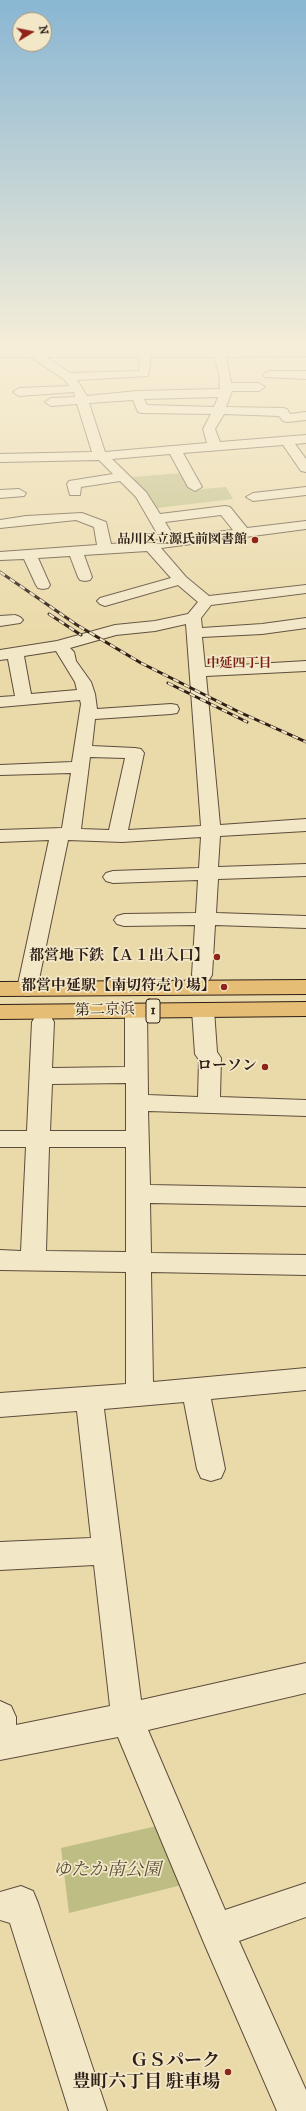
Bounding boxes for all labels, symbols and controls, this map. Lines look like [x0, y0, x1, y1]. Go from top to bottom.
north arrow [12, 12, 52, 52]
text: N [35, 24, 51, 36]
place label: 品川区立源氏前図書館 [117, 532, 247, 548]
marker: 品川区立源氏前図書館 [250, 535, 260, 545]
district label: 中延四丁目 [207, 656, 271, 672]
place label: 都営地下鉄【Ａ１出入口】 [29, 948, 209, 966]
marker: 都営地下鉄【Ａ１出入口】 [212, 952, 222, 962]
place label: 都営中延駅【南切符売り場】 [21, 978, 216, 996]
marker: 都営中延駅【南切符売り場】 [219, 982, 229, 992]
road number: 1 [146, 999, 160, 1023]
street label: 第二京浜 [75, 1001, 135, 1021]
place label: ローソン [197, 1058, 257, 1076]
marker: ローソン [260, 1062, 270, 1072]
park label: ゆたか南公園 [53, 1860, 161, 1882]
place label: ＧＳパーク 豊町六丁目 駐車場 [72, 2051, 220, 2094]
marker: ＧＳパーク 豊町六丁目 駐車場 [223, 2067, 233, 2077]

